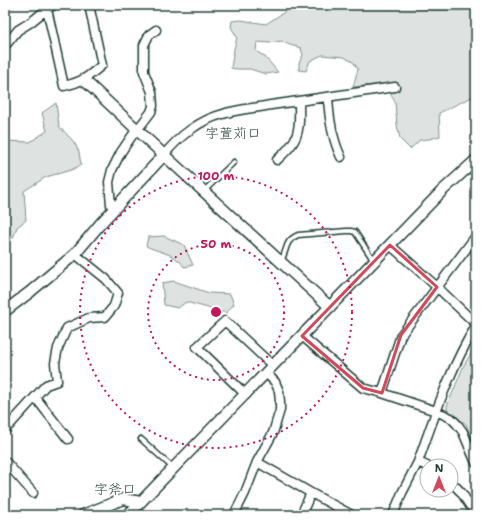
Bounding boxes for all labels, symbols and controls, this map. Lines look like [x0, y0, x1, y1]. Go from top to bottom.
district label: 字萱苅口 [205, 124, 261, 142]
text: 100 m [198, 168, 235, 184]
text: 50 m [201, 236, 232, 252]
centre of rings [209, 305, 223, 319]
north arrow [419, 458, 459, 498]
text: N [435, 461, 444, 476]
district label: 字斧口 [94, 480, 136, 498]

